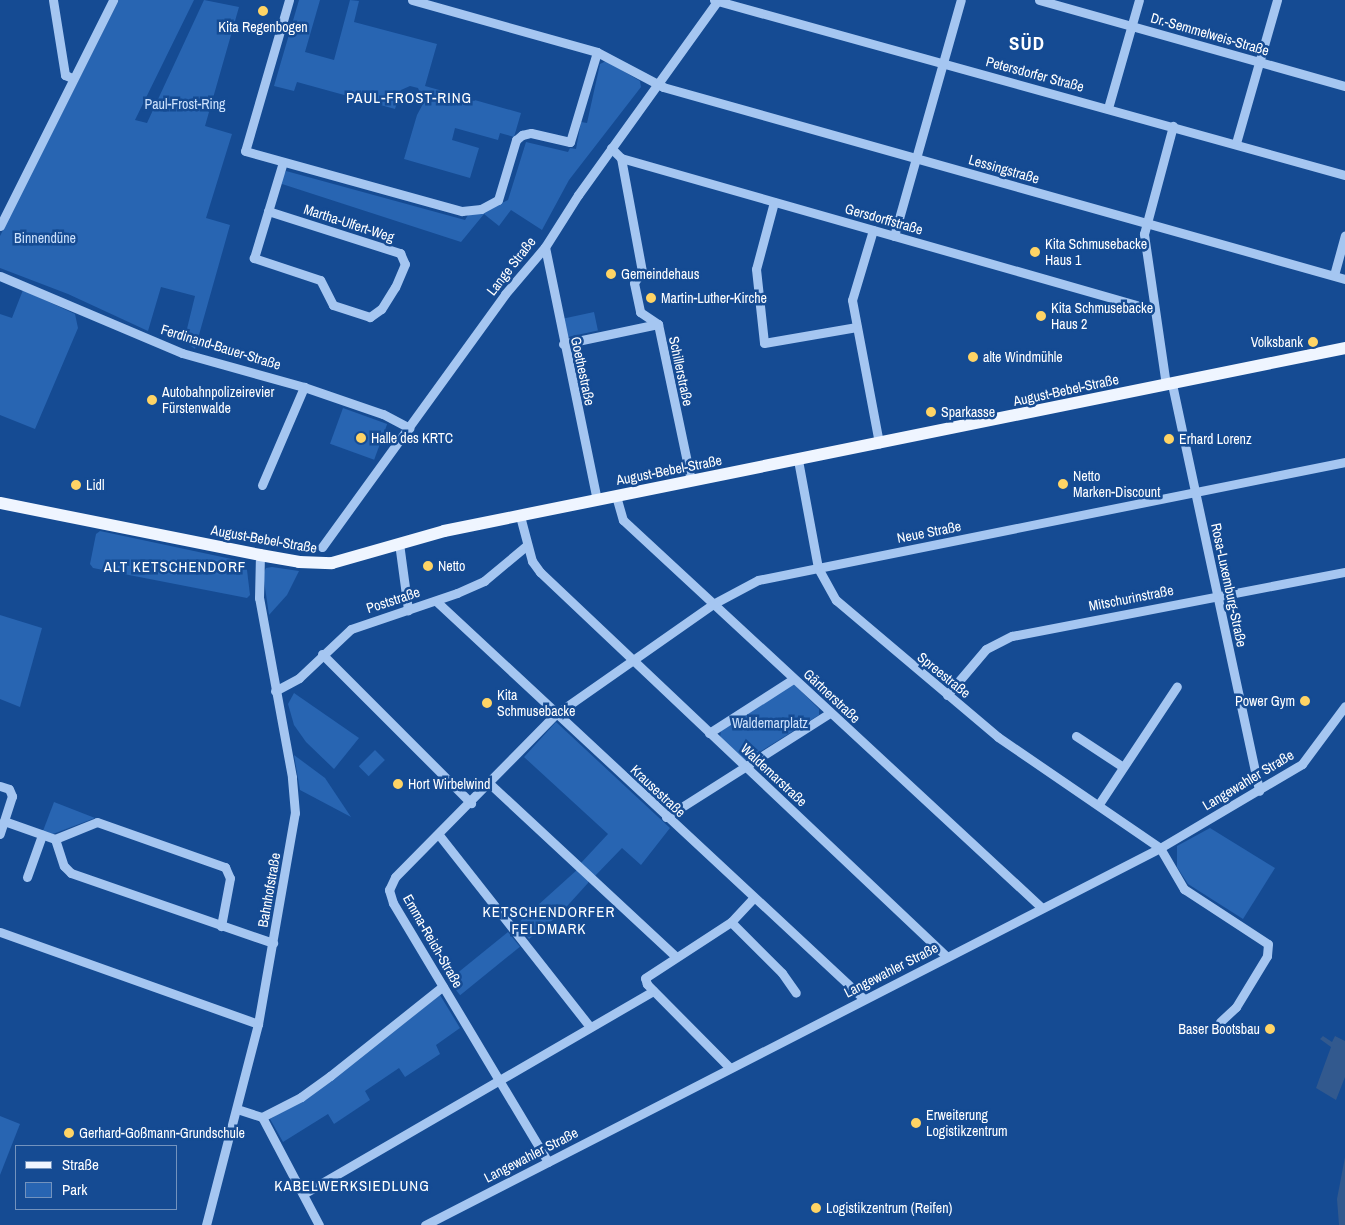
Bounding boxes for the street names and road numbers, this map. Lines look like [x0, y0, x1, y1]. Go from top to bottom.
street label: Dr.-Semmelweis-Straße [1149, 9, 1271, 59]
street label: Petersdorfer Straße [984, 53, 1086, 95]
street label: Lessingstraße [967, 151, 1041, 187]
street label: Martha-Ulfert-Weg [302, 200, 396, 246]
street label: Gersdorffstraße [843, 200, 925, 238]
street label: Lange Straße [483, 233, 539, 299]
street label: Ferdinand-Bauer-Straße [159, 321, 283, 373]
street label: Goethestraße [567, 335, 599, 407]
street label: Schillerstraße [665, 335, 697, 407]
street label: August-Bebel-Straße [1012, 371, 1120, 409]
street label: August-Bebel-Straße [615, 452, 723, 488]
street label: Neue Straße [895, 518, 963, 546]
street label: August-Bebel-Straße [210, 521, 318, 557]
street label: Rosa-Luxemburg-Straße [1208, 521, 1250, 649]
street label: Mitschurinstraße [1087, 582, 1175, 614]
street label: Poststraße [364, 583, 422, 617]
street label: Spreestraße [914, 649, 974, 701]
street label: Gärtnerstraße [800, 665, 864, 727]
street label: Waldemarstraße [737, 740, 811, 810]
street label: Langewahler Straße [1199, 746, 1297, 814]
street label: Krausestraße [627, 761, 689, 821]
street label: Bahnhofstraße [254, 851, 284, 929]
street label: Emma-Reich-Straße [399, 891, 467, 991]
street label: Langewahler Straße [841, 939, 941, 1001]
street label: Langewahler Straße [481, 1124, 581, 1186]

